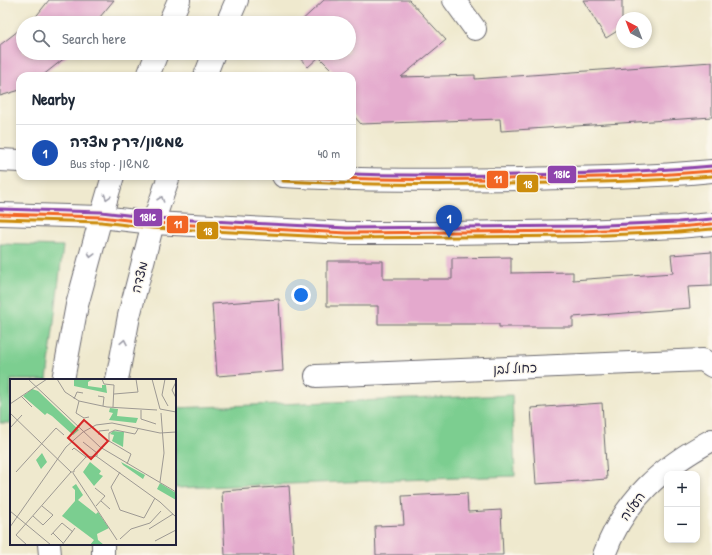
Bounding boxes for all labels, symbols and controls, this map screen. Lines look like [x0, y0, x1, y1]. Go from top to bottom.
north arrow [616, 12, 652, 48]
search box [16, 16, 356, 60]
icon: search [30, 27, 52, 49]
text: Search here [62, 28, 126, 49]
text: Nearby [32, 87, 75, 110]
text: שמשון/דרך מצדה [70, 131, 184, 152]
text: 1 [43, 144, 47, 162]
text: 40 m [317, 144, 340, 162]
text: Bus stop · שמשון [70, 154, 150, 172]
line badge: 18א [547, 165, 577, 184]
text: 18א [554, 167, 570, 181]
line badge: 11 [486, 170, 509, 189]
text: 11 [494, 172, 502, 186]
line badge: 18 [516, 174, 539, 193]
text: 18 [524, 177, 533, 191]
one-way arrow [103, 193, 112, 200]
one-way arrow [156, 196, 165, 203]
pin: 1 [436, 205, 462, 238]
line badge: 18א [133, 208, 163, 227]
text: 18א [140, 210, 156, 224]
line badge: 11 [166, 215, 189, 234]
text: 11 [174, 217, 182, 231]
line badge: 18 [196, 221, 219, 240]
text: 18 [204, 224, 213, 238]
one-way arrow [87, 251, 96, 258]
street label: מצדה [126, 259, 152, 295]
your location [291, 285, 311, 305]
one-way arrow [119, 339, 128, 345]
street label: כחול לבן [493, 358, 537, 378]
inset map [10, 379, 176, 545]
map controls [664, 471, 700, 543]
button: + [664, 471, 700, 507]
street label: העליה [615, 488, 649, 524]
button: − [664, 507, 700, 543]

